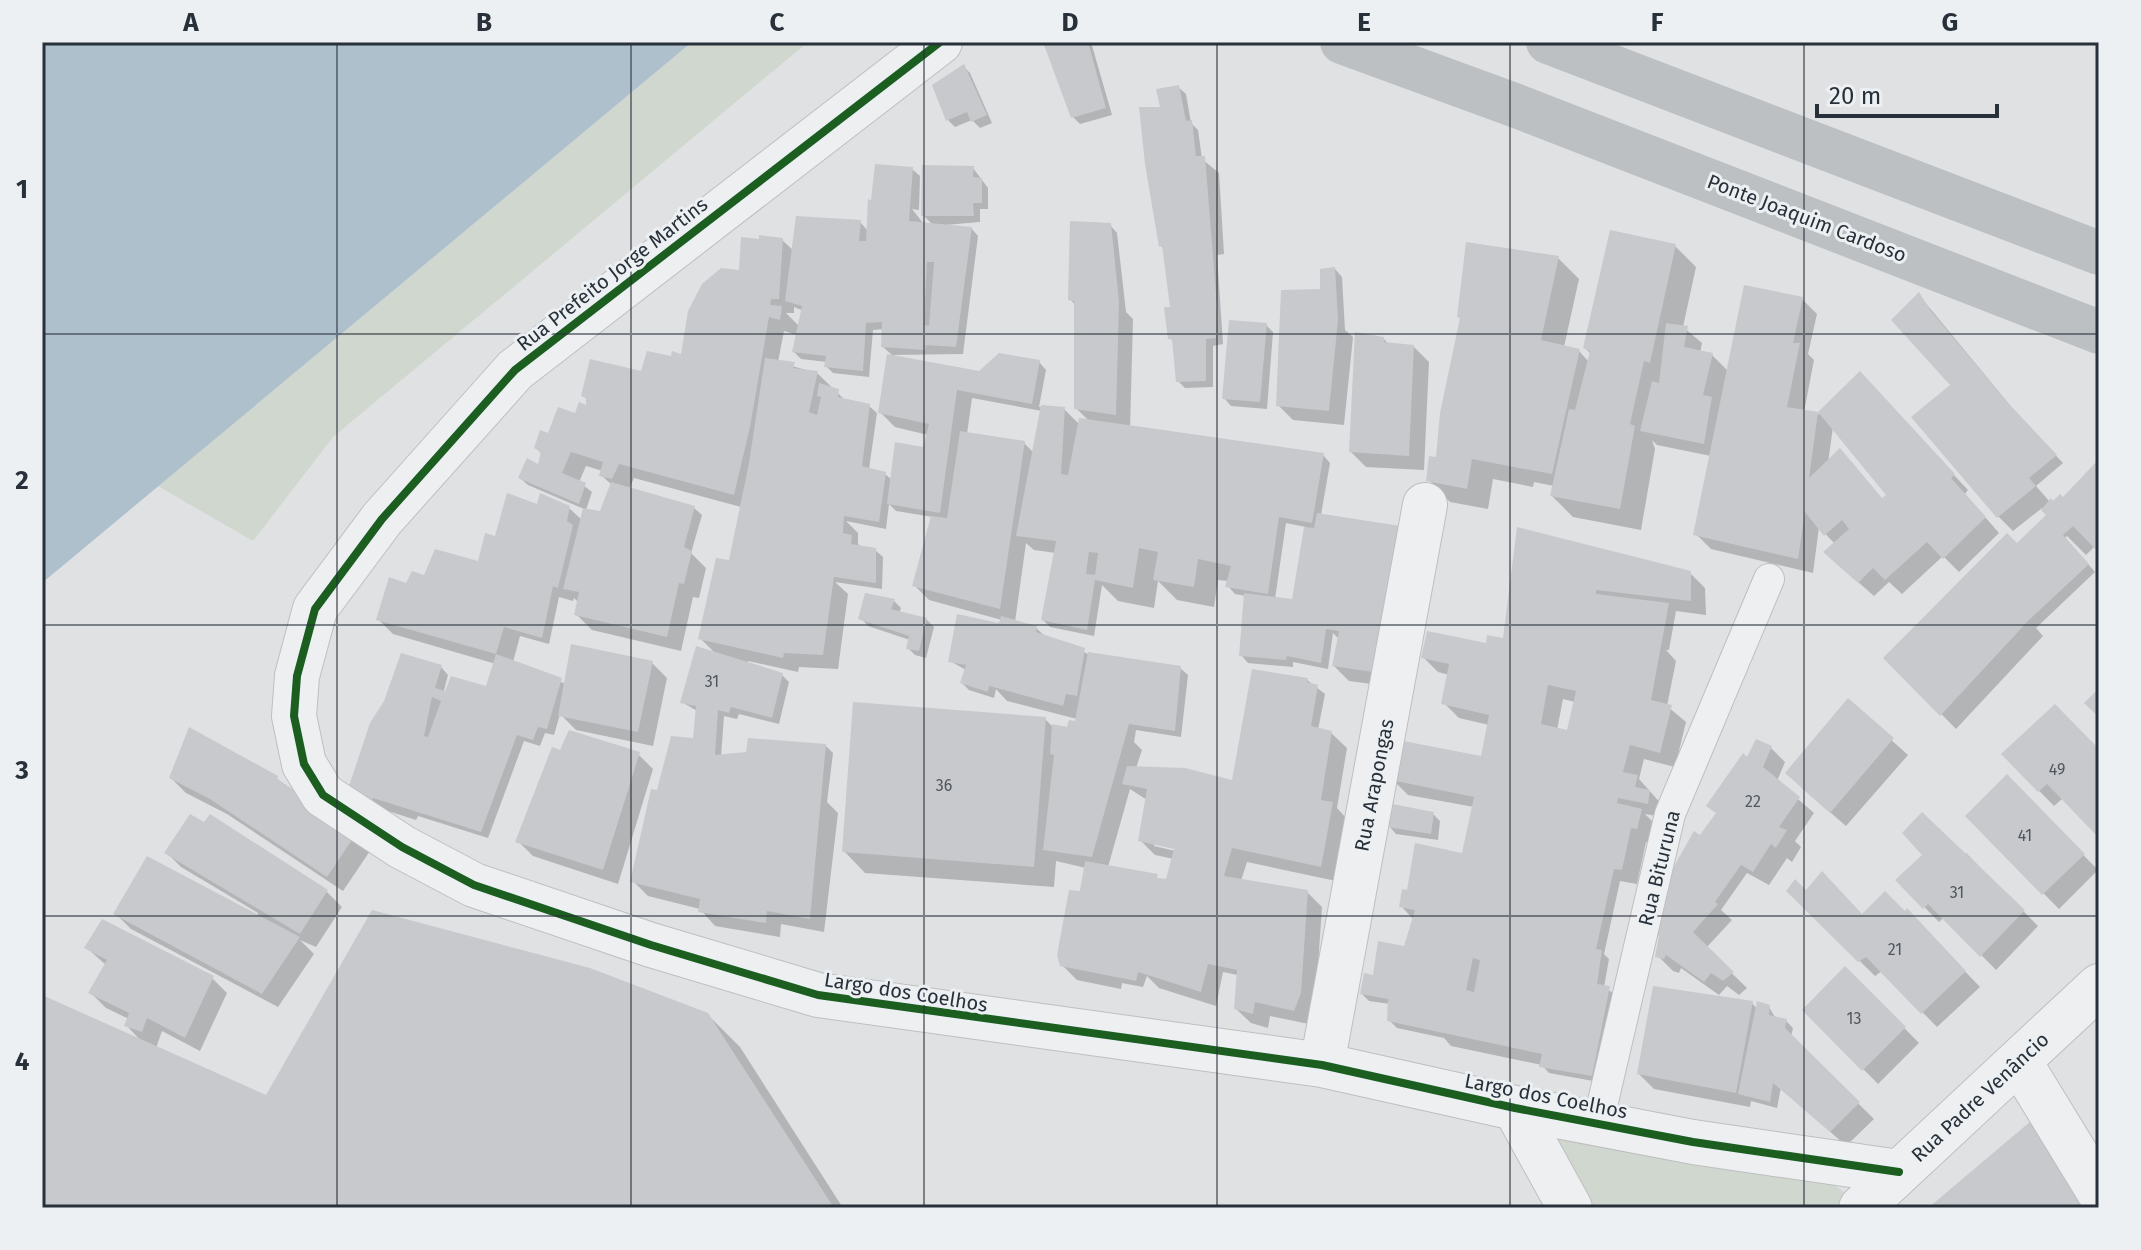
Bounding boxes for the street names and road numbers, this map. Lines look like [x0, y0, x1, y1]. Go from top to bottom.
street label: Ponte Joaquim Cardoso [1704, 169, 1910, 267]
street label: Rua Prefeito Jorge Martins [512, 192, 712, 356]
street label: Rua Arapongas [1349, 717, 1399, 853]
street label: Rua Bituruna [1633, 808, 1685, 928]
street label: Largo dos Coelhos [822, 967, 990, 1017]
street label: Rua Padre Venâncio [1906, 1027, 2054, 1167]
street label: Largo dos Coelhos [1463, 1068, 1629, 1124]

